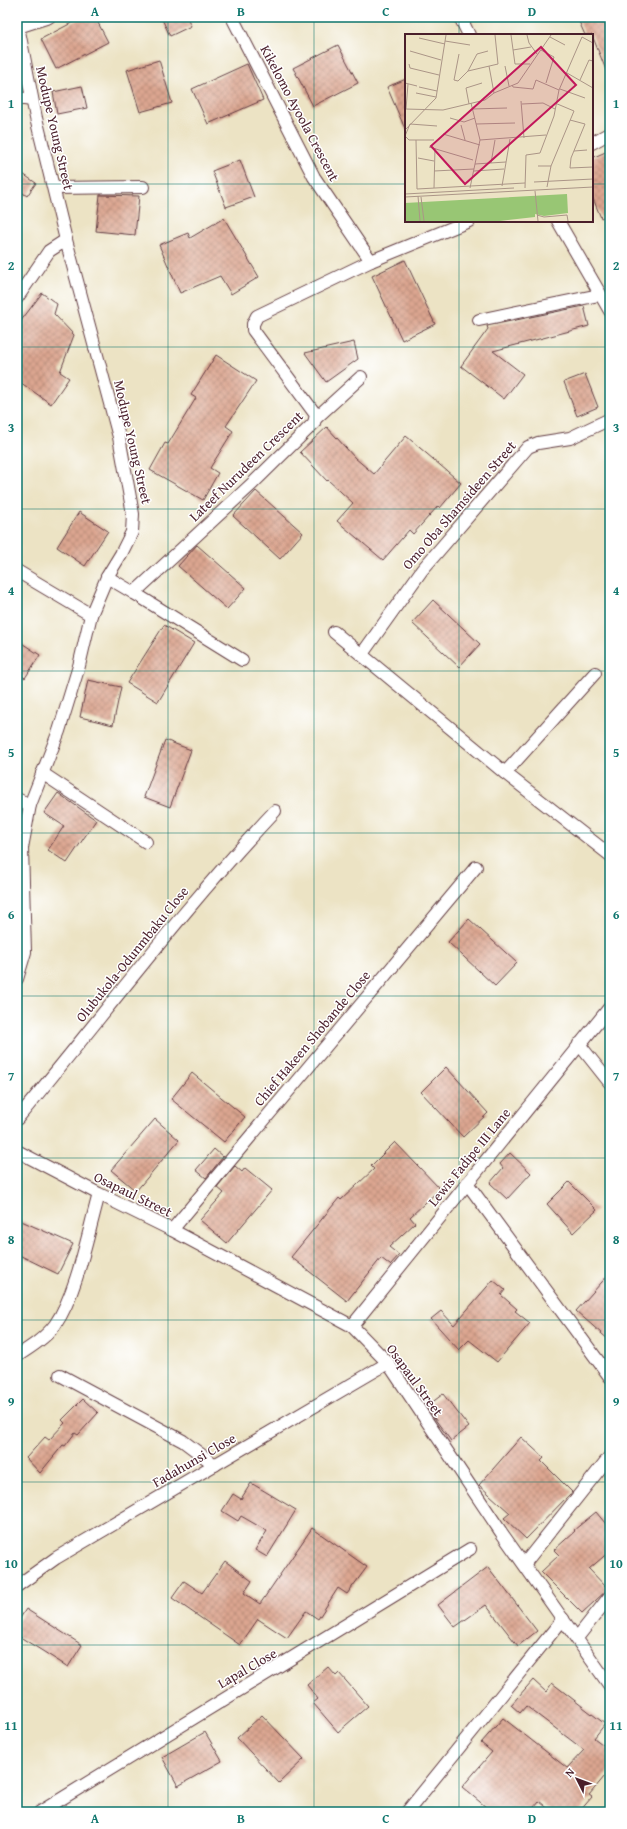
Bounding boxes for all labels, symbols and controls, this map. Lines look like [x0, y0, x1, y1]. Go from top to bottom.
text: A [91, 2, 100, 21]
text: B [237, 2, 245, 21]
text: C [382, 2, 390, 21]
text: D [528, 2, 536, 21]
inset map [405, 34, 593, 222]
street label: Kikelomo Ayoola Crescent [256, 41, 344, 185]
street label: Modupe Young Street [31, 64, 79, 192]
text: 1 [8, 94, 14, 113]
text: 1 [613, 94, 619, 113]
text: 2 [8, 256, 15, 275]
text: 2 [613, 256, 620, 275]
street label: Modupe Young Street [109, 378, 157, 506]
street label: Lateef Nurudeen Crescent [185, 406, 308, 526]
text: 3 [8, 418, 14, 437]
text: 3 [613, 418, 619, 437]
street label: Omo Oba Shamsideen Street [397, 436, 521, 574]
text: 4 [8, 581, 15, 600]
text: 4 [613, 581, 620, 600]
text: 5 [8, 743, 15, 762]
text: 5 [613, 743, 620, 762]
street label: Olubukola-Odunmbaku Close [71, 882, 193, 1026]
text: 6 [8, 905, 15, 924]
text: 6 [613, 905, 620, 924]
street label: Chief Hakeen Shobande Close [249, 965, 375, 1110]
text: 7 [8, 1067, 15, 1086]
text: 7 [613, 1067, 620, 1086]
street label: Lewis Fadipe III Lane [423, 1103, 515, 1210]
street label: Osapaul Street [90, 1166, 176, 1222]
text: 8 [8, 1230, 15, 1249]
text: 8 [613, 1230, 620, 1249]
street label: Osapaul Street [382, 1340, 448, 1420]
text: 9 [8, 1392, 15, 1411]
text: 9 [613, 1392, 620, 1411]
street label: Fadahunsi Close [148, 1428, 240, 1492]
text: 10 [4, 1554, 18, 1573]
text: 10 [609, 1554, 623, 1573]
street label: Lapal Close [214, 1643, 281, 1693]
text: 11 [4, 1716, 18, 1735]
text: 11 [609, 1716, 623, 1735]
north arrow [557, 1759, 597, 1799]
text: N [561, 1764, 578, 1780]
text: A [91, 1809, 100, 1828]
text: B [237, 1809, 245, 1828]
text: C [382, 1809, 390, 1828]
text: D [528, 1809, 536, 1828]

